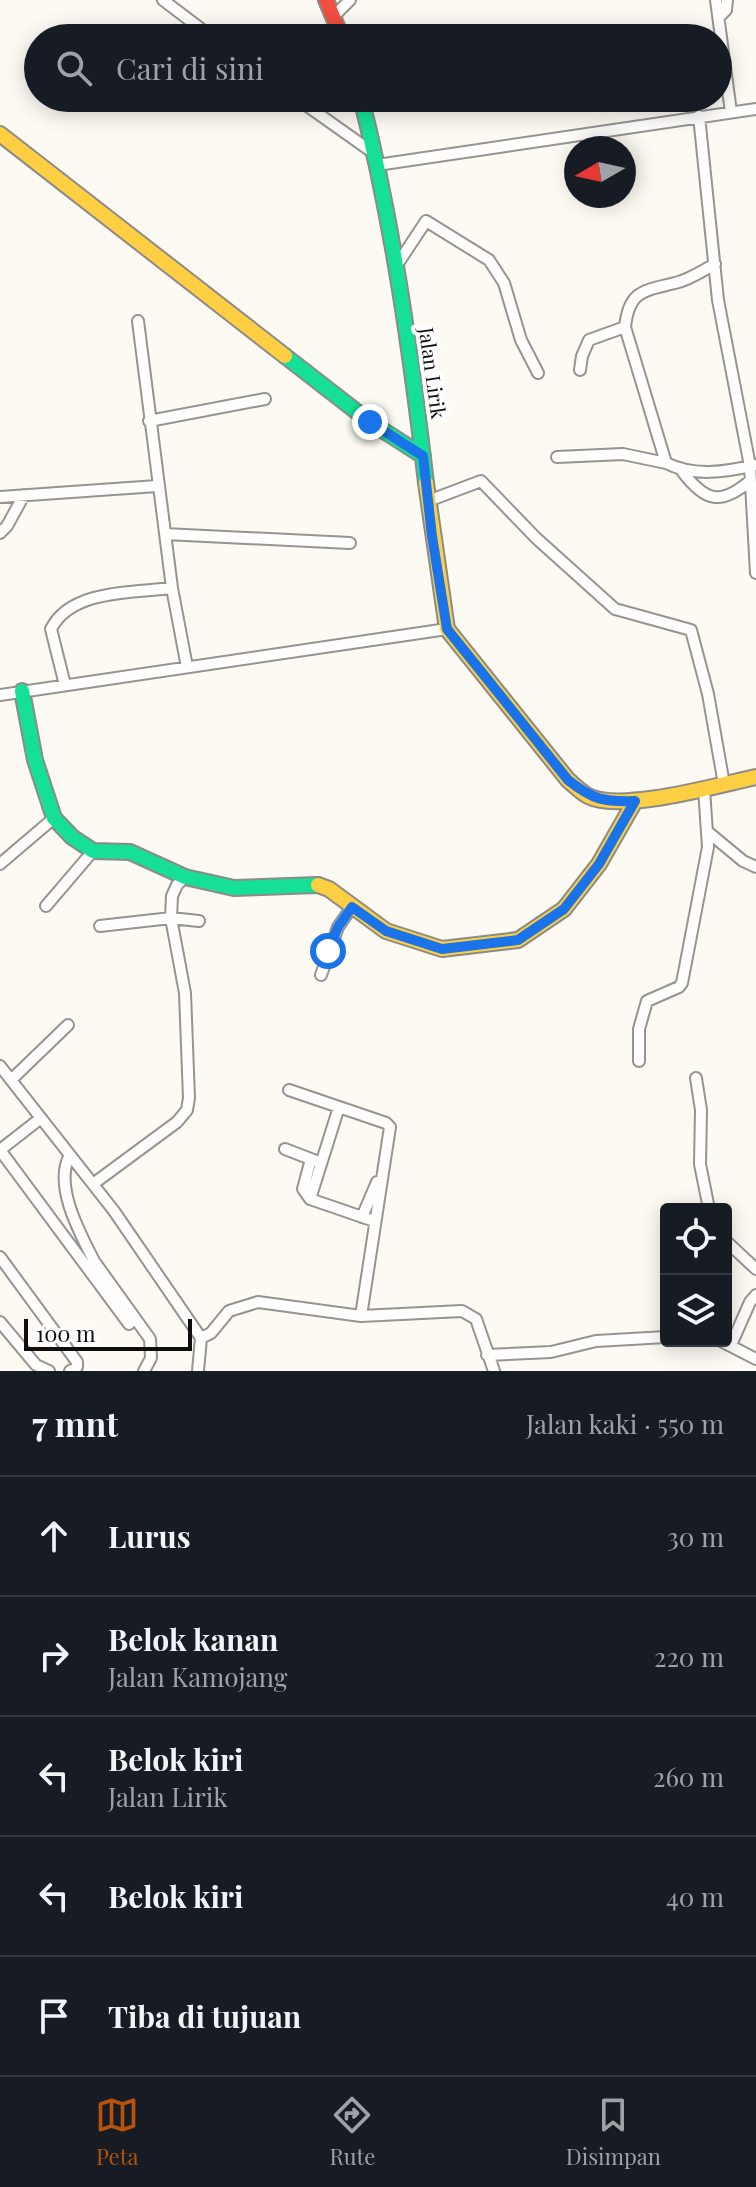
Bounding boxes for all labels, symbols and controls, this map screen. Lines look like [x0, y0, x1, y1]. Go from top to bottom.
search box [24, 24, 732, 112]
icon: search [52, 46, 96, 90]
text: Cari di sini [116, 48, 264, 88]
north arrow [564, 136, 636, 208]
street label: Jalan Lirik [414, 324, 453, 420]
route end [352, 404, 388, 440]
route start [310, 933, 346, 969]
map controls [660, 1203, 732, 1347]
button: locate [660, 1203, 732, 1275]
button: layers [660, 1275, 732, 1347]
scale bar [24, 1315, 192, 1351]
text: 100 m [36, 1318, 96, 1348]
text: 7 mnt [32, 1400, 118, 1446]
text: Jalan kaki · 550 m [526, 1406, 724, 1441]
icon: ahead [32, 1514, 76, 1558]
text: Lurus [108, 1516, 191, 1556]
text: 30 m [667, 1519, 724, 1554]
text: Belok kanan [108, 1619, 278, 1659]
icon: right [32, 1634, 76, 1678]
text: 220 m [654, 1639, 724, 1674]
text: Jalan Kamojang [108, 1659, 287, 1694]
text: Belok kiri [108, 1739, 243, 1779]
icon: left [32, 1754, 76, 1798]
text: 260 m [653, 1759, 724, 1794]
text: Jalan Lirik [108, 1779, 228, 1814]
icon: left [32, 1874, 76, 1918]
text: Belok kiri [108, 1876, 243, 1916]
text: 40 m [666, 1879, 724, 1914]
icon: arrive [32, 1994, 76, 2038]
text: Tiba di tujuan [108, 1996, 301, 2036]
tab: Peta [95, 2093, 139, 2171]
tab: Rute [329, 2093, 375, 2171]
tab: Disimpan [566, 2093, 661, 2171]

